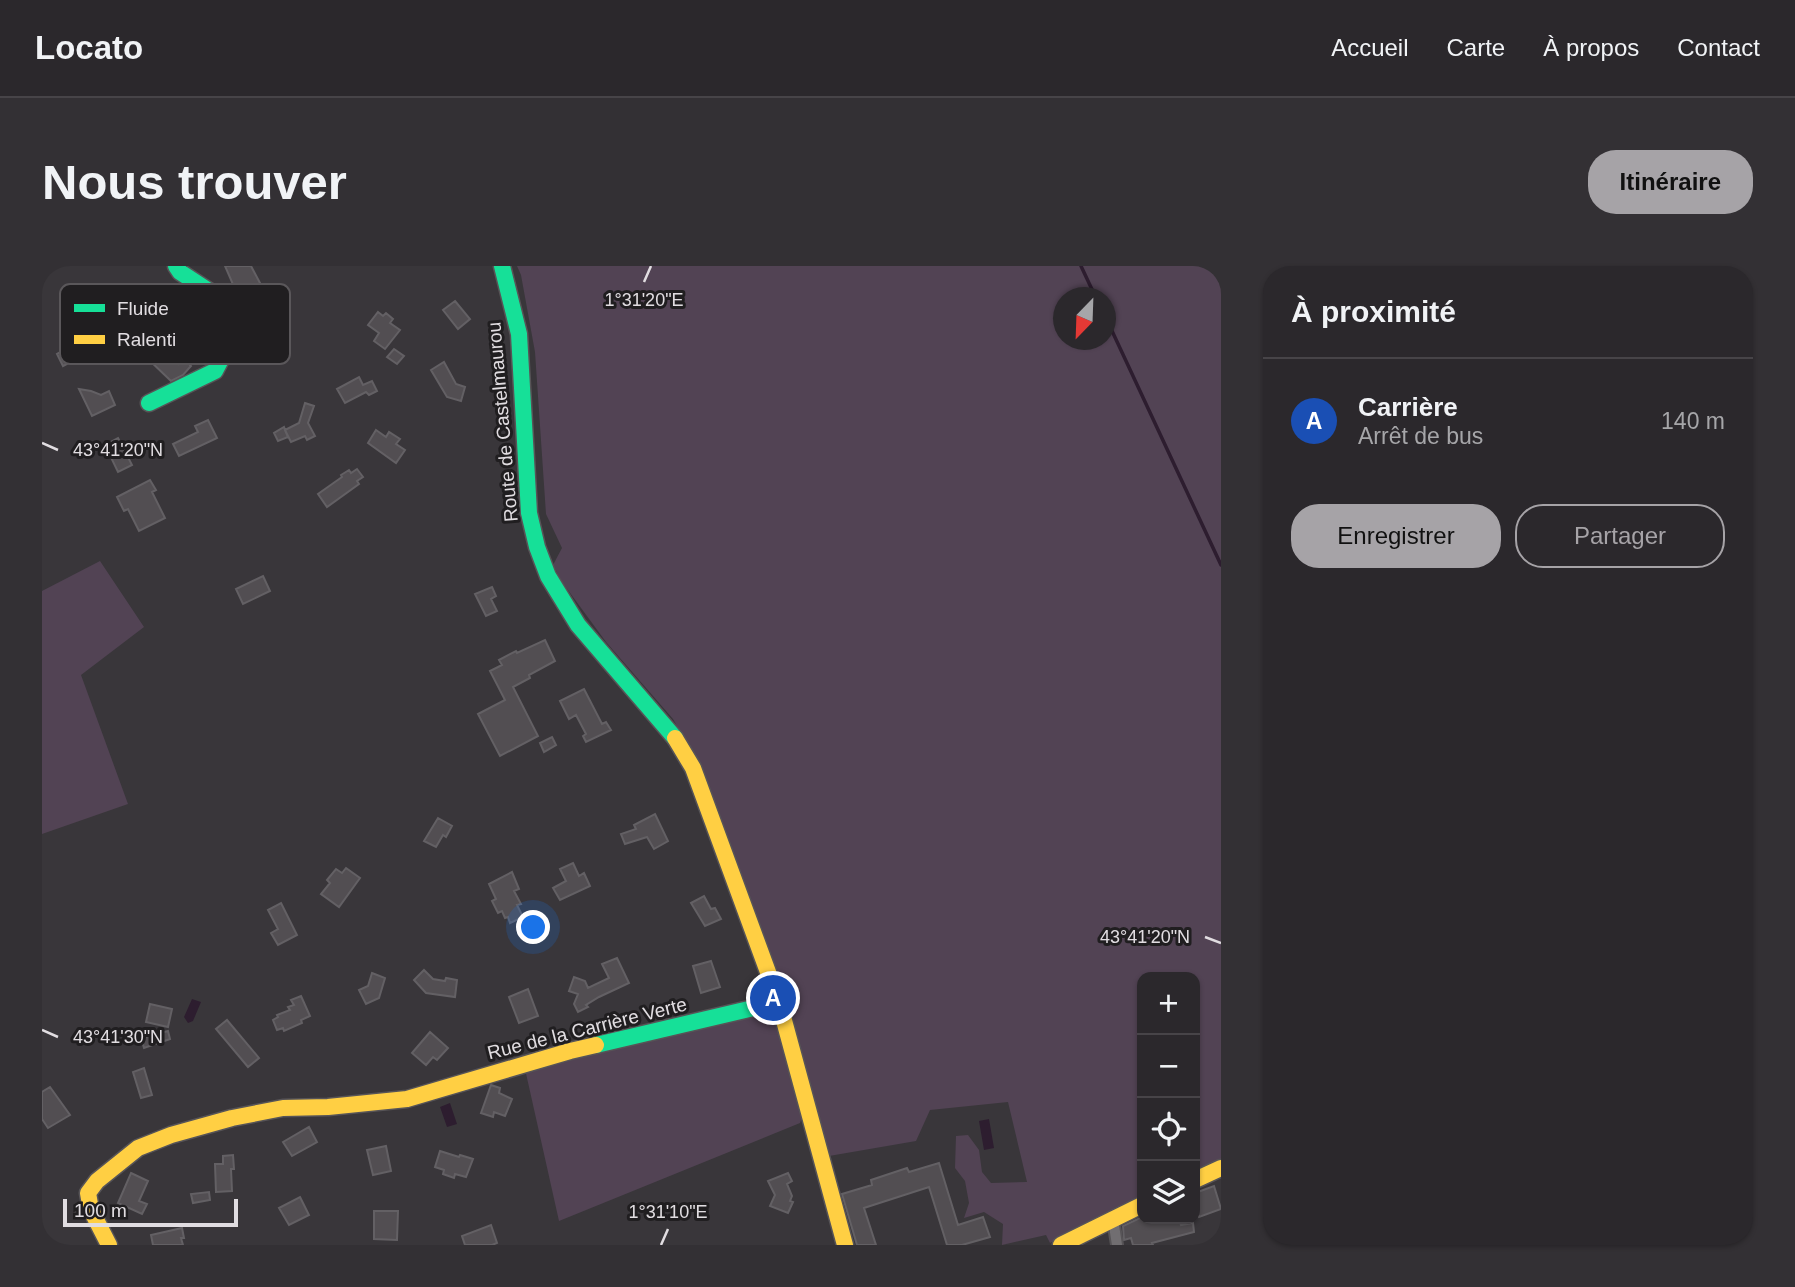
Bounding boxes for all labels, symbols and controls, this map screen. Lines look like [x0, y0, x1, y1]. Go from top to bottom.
text: Locato [35, 29, 143, 66]
text: Accueil [1331, 34, 1409, 61]
text: Carte [1447, 34, 1505, 61]
text: À propos [1543, 34, 1639, 61]
text: Contact [1677, 34, 1760, 61]
button: Itinéraire [1588, 150, 1753, 214]
text: Nous trouver [42, 155, 347, 209]
legend [60, 284, 290, 364]
north arrow [1053, 287, 1116, 350]
text: 1°31'20"E [604, 290, 684, 310]
text: À proximité [1291, 295, 1456, 328]
text: Fluide [117, 298, 169, 319]
street label: Route de Castelmaurou [483, 321, 522, 523]
text: Ralenti [117, 329, 176, 350]
text: Carrière [1358, 392, 1458, 422]
text: A [1306, 408, 1322, 434]
text: 140 m [1661, 408, 1725, 434]
text: Arrêt de bus [1358, 423, 1483, 449]
text: 43°41'20"N [73, 440, 163, 460]
button: Enregistrer [1291, 504, 1501, 568]
button: Partager [1515, 504, 1725, 568]
your location [516, 910, 550, 944]
text: 43°41'20"N [1100, 927, 1190, 947]
pin: A [750, 972, 796, 1024]
map controls [1137, 972, 1200, 1224]
button: + [1137, 972, 1200, 1035]
street label: Rue de la Carrière Verte [485, 994, 689, 1063]
text: 43°41'30"N [73, 1027, 163, 1047]
button: − [1137, 1035, 1200, 1098]
button: locate [1137, 1098, 1200, 1161]
button: layers [1137, 1161, 1200, 1224]
scale bar [63, 1196, 238, 1228]
text: 100 m [74, 1200, 127, 1221]
text: 1°31'10"E [628, 1202, 708, 1222]

